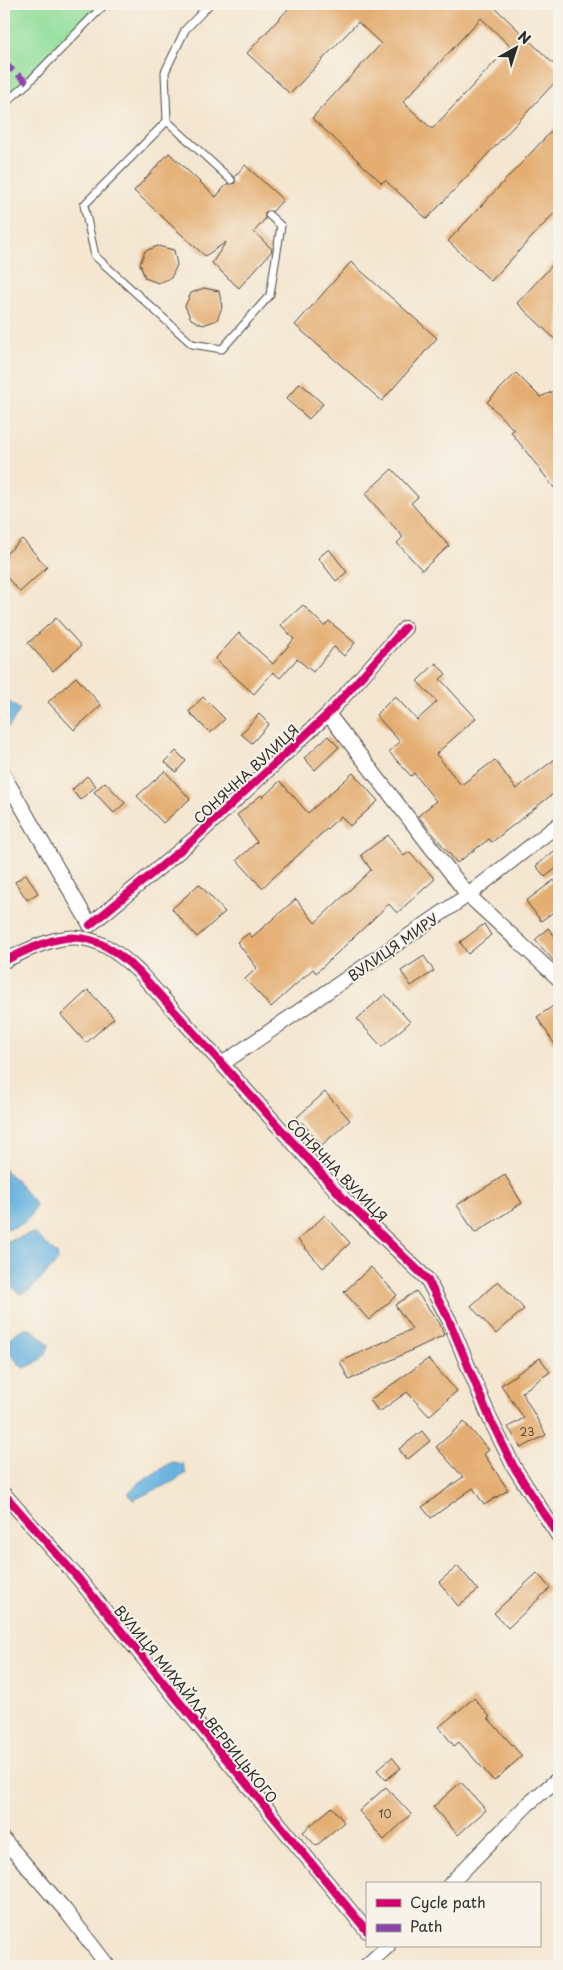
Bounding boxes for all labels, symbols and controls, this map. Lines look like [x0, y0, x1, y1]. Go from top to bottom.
north arrow [490, 22, 540, 72]
text: N [514, 26, 535, 49]
street label: СОНЯЧНА ВУЛИЦЯ [189, 720, 303, 828]
street label: ВУЛИЦЯ МИРУ [344, 908, 443, 986]
street label: СОНЯЧНА ВУЛИЦЯ [282, 1113, 392, 1227]
house number: 23 [520, 1423, 534, 1440]
street label: ВУЛИЦЯ МИХАЙЛА ВЕРБИЦЬКОГО [109, 1601, 283, 1807]
house number: 10 [379, 1805, 391, 1822]
legend [366, 1882, 540, 1948]
text: Cycle path [410, 1890, 486, 1913]
text: Path [410, 1914, 442, 1937]

